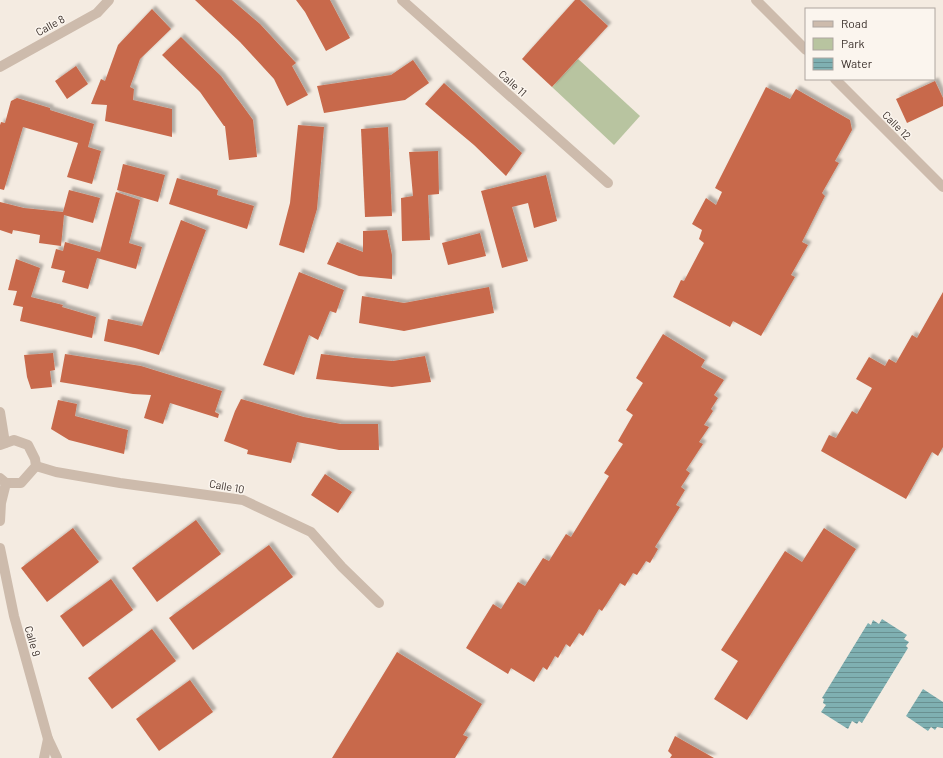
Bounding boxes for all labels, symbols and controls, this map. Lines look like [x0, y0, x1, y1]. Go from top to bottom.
legend [805, 8, 935, 80]
street label: Calle 8 [33, 12, 67, 38]
text: Road [841, 16, 868, 30]
text: Park [841, 36, 865, 50]
text: Water [841, 56, 873, 70]
street label: Calle 11 [496, 67, 530, 99]
street label: Calle 12 [880, 108, 914, 142]
street label: Calle 10 [208, 477, 246, 495]
street label: Calle 9 [22, 624, 44, 658]

